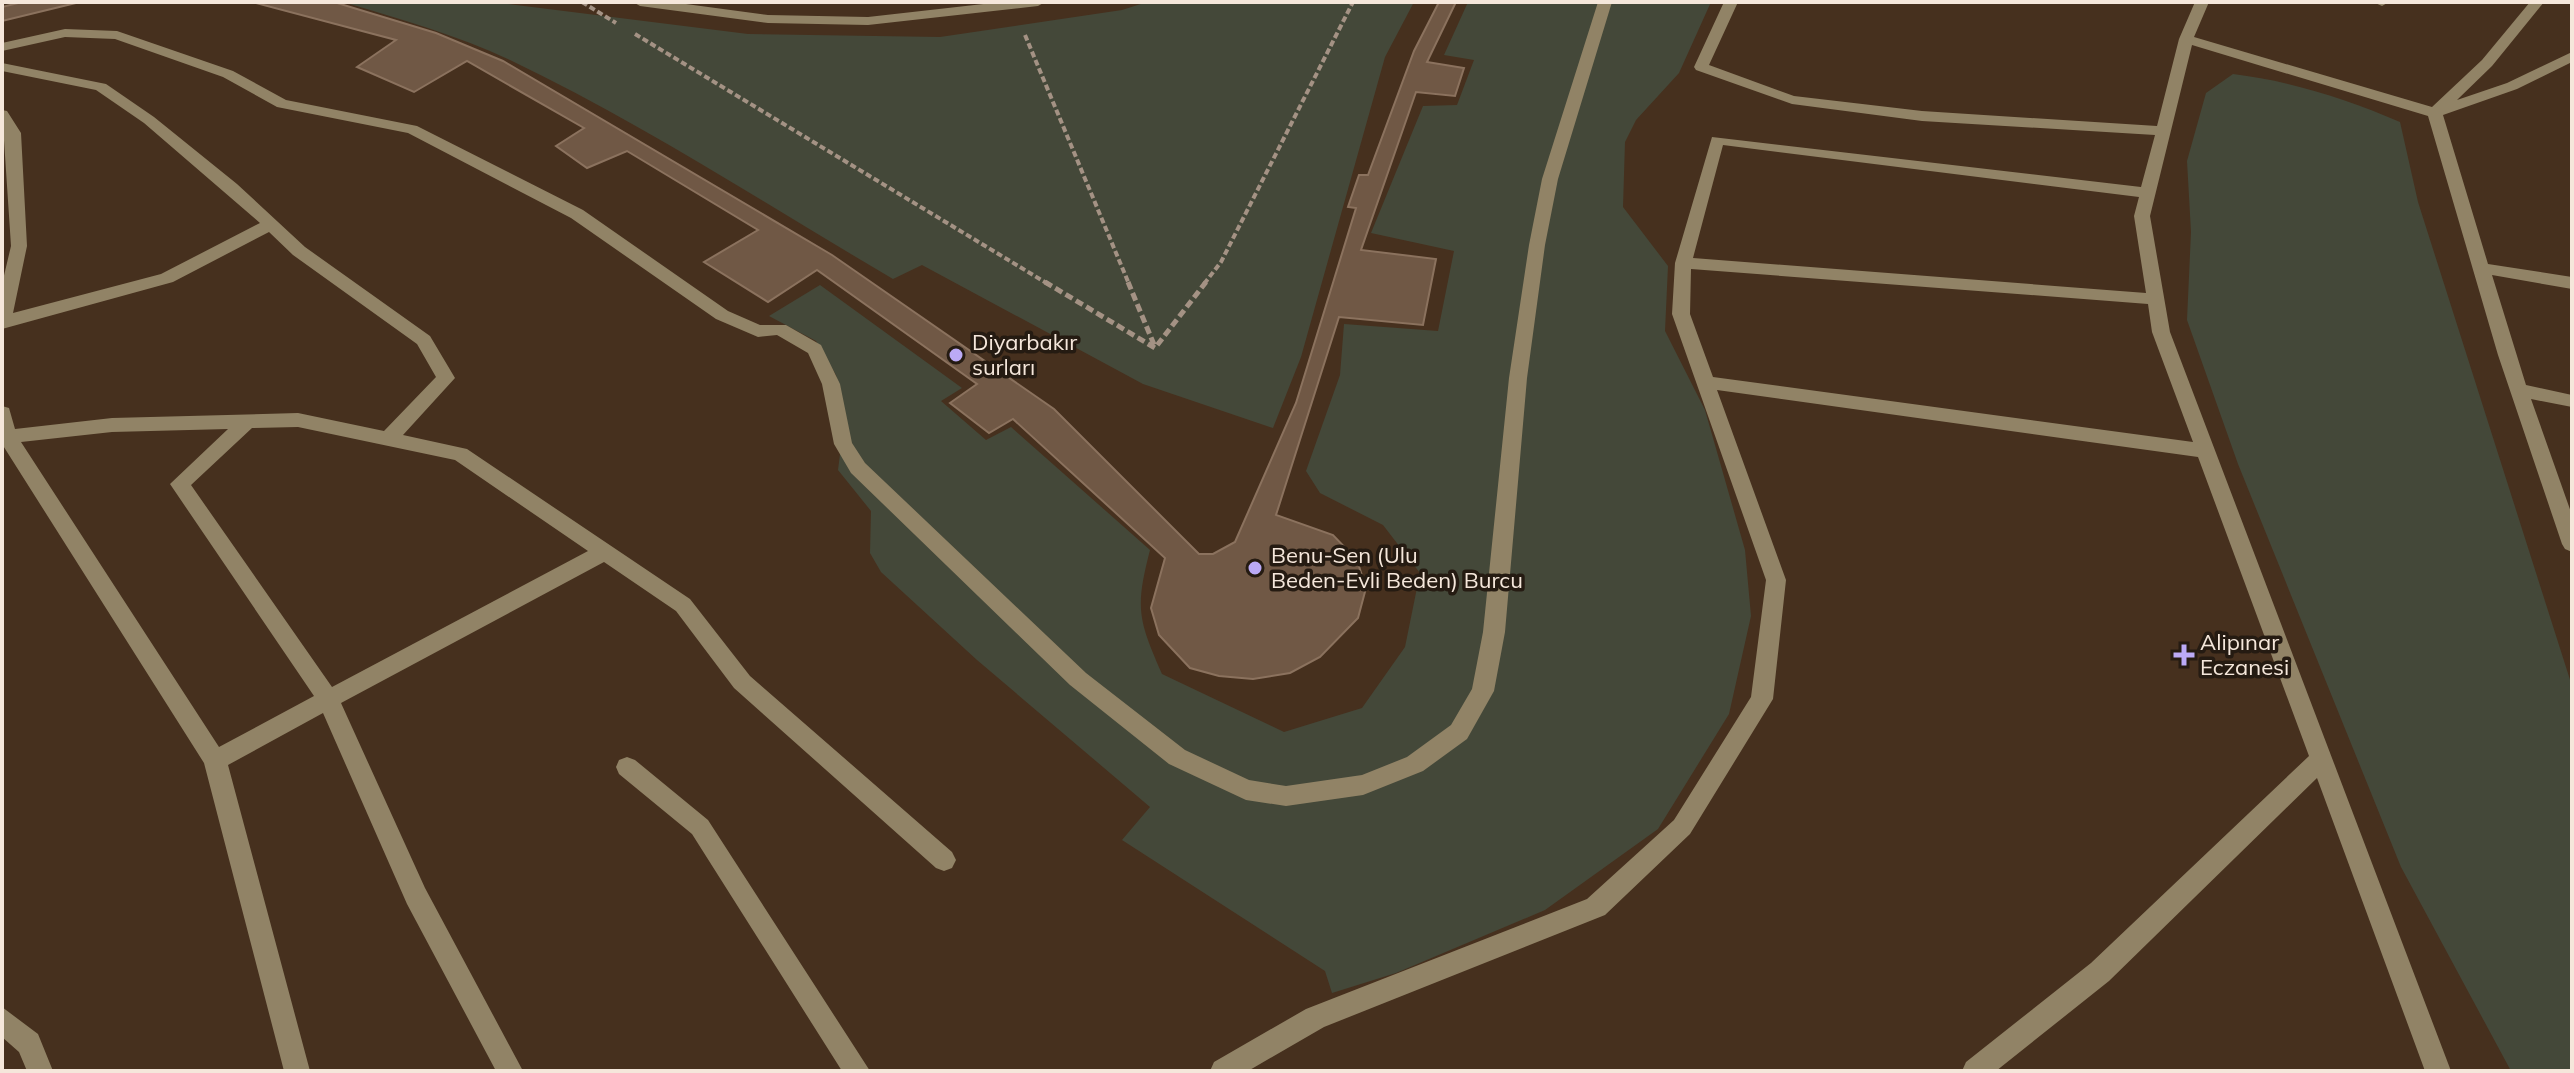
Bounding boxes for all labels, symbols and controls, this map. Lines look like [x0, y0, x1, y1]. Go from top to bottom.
place label: Diyarbakır surları [972, 328, 1077, 381]
marker: Diyarbakır surları [947, 346, 965, 364]
place label: Benu-Sen (Ulu Beden-Evli Beden) Burcu [1271, 541, 1523, 594]
marker: Benu-Sen (Ulu Beden-Evli Beden) Burcu [1246, 559, 1264, 577]
place label: Alipınar Eczanesi [2200, 628, 2289, 681]
marker: Alipınar Eczanesi [2175, 646, 2193, 664]

